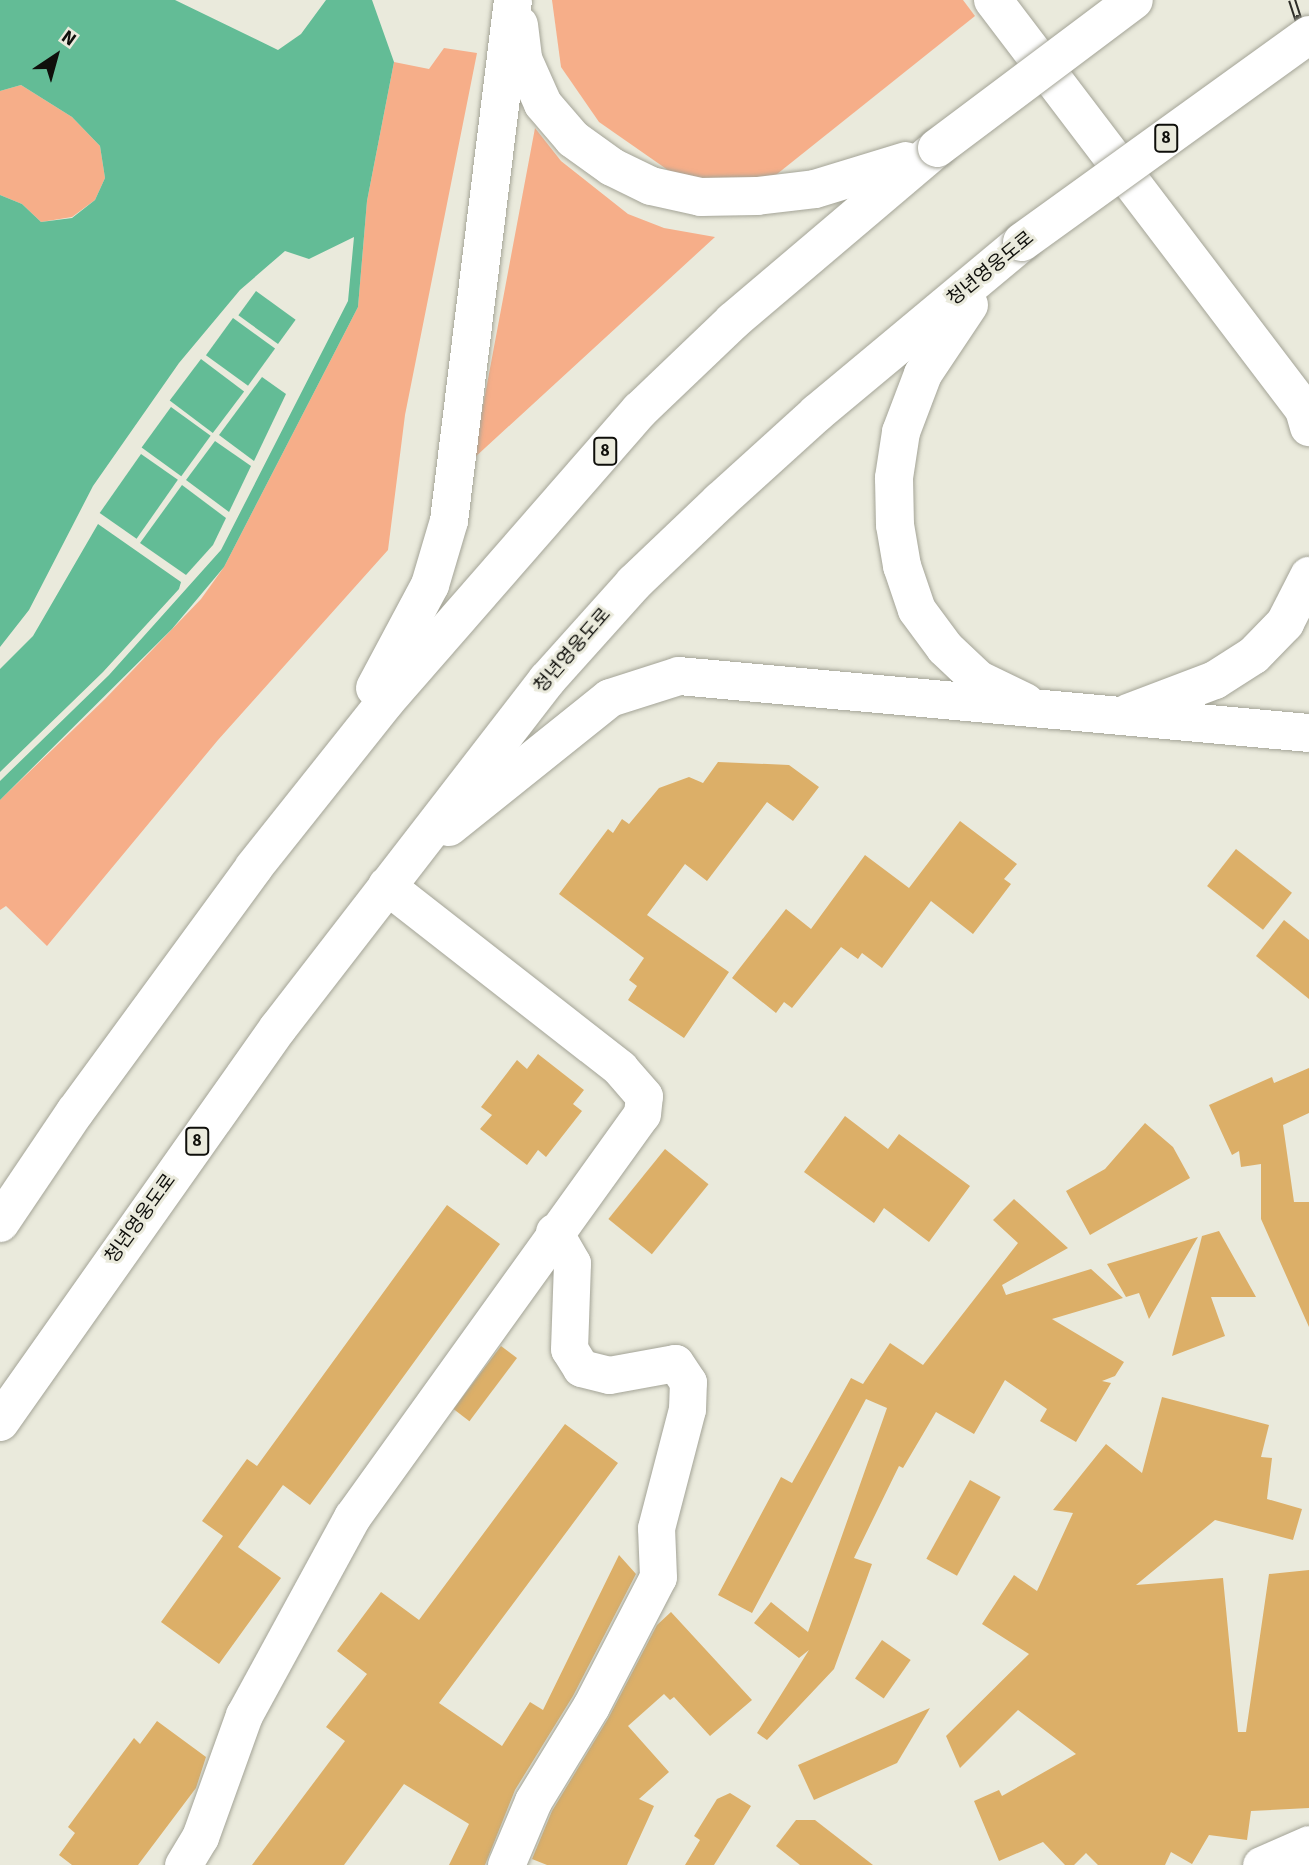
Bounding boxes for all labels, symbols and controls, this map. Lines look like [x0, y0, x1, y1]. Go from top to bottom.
north arrow [21, 21, 91, 91]
text: N [56, 24, 82, 53]
road number: 8 [1154, 124, 1178, 153]
street label: 청년영웅도로 [943, 227, 1039, 311]
road number: 8 [593, 436, 617, 466]
street label: 청년영웅도로 [530, 604, 616, 698]
road number: 8 [185, 1126, 209, 1156]
street label: 청년영웅도로 [101, 1170, 181, 1268]

